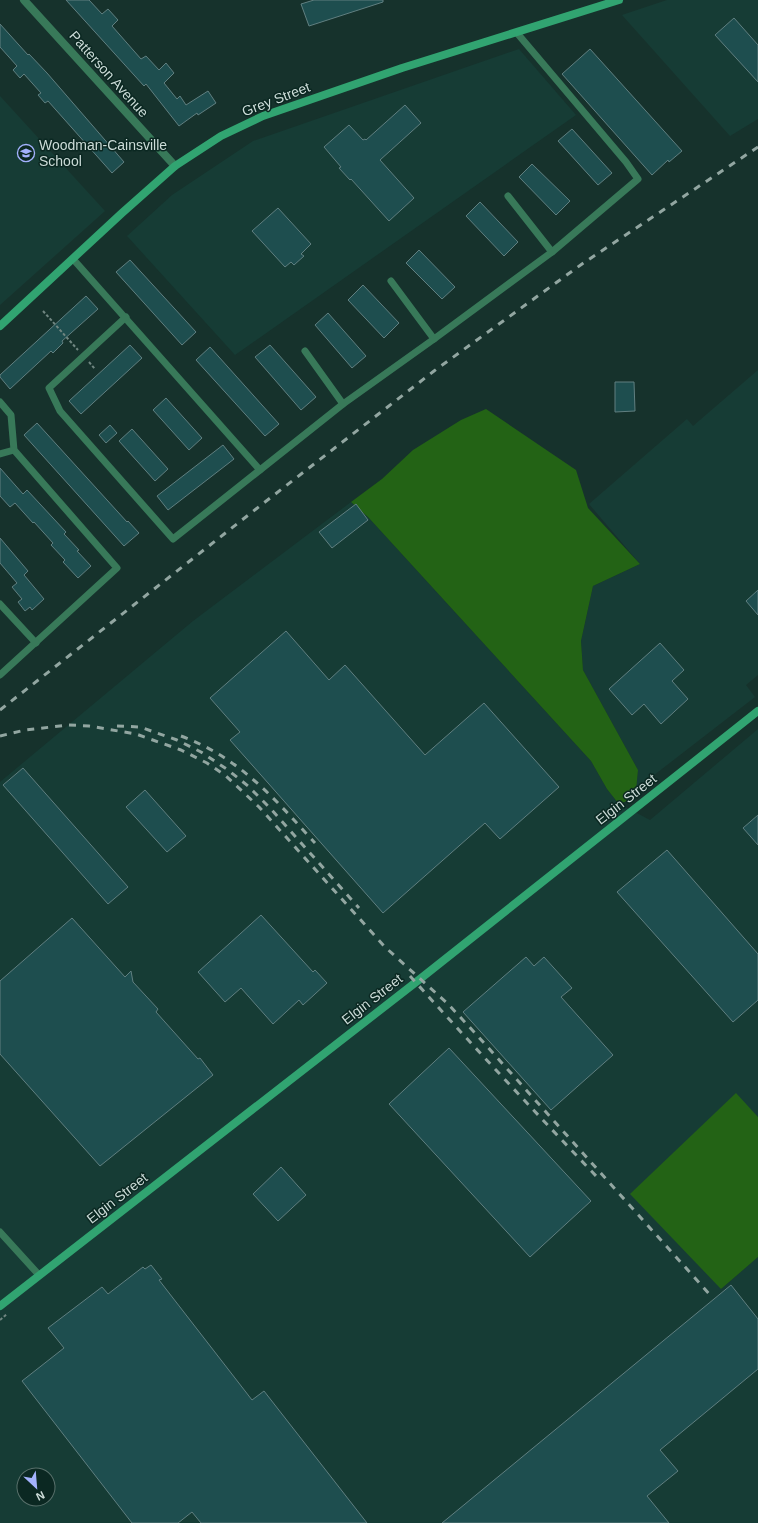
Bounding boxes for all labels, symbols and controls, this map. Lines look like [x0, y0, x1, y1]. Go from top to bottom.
street label: Patterson Avenue [66, 28, 152, 120]
street label: Grey Street [240, 79, 312, 119]
place label: Woodman-Cainsville School [39, 137, 167, 169]
school or university icon: Woodman-Cainsville School [16, 143, 36, 163]
street label: Elgin Street [593, 770, 660, 828]
street label: Elgin Street [339, 970, 406, 1028]
street label: Elgin Street [84, 1169, 151, 1227]
north arrow [16, 1467, 56, 1507]
text: N [34, 1489, 47, 1503]

